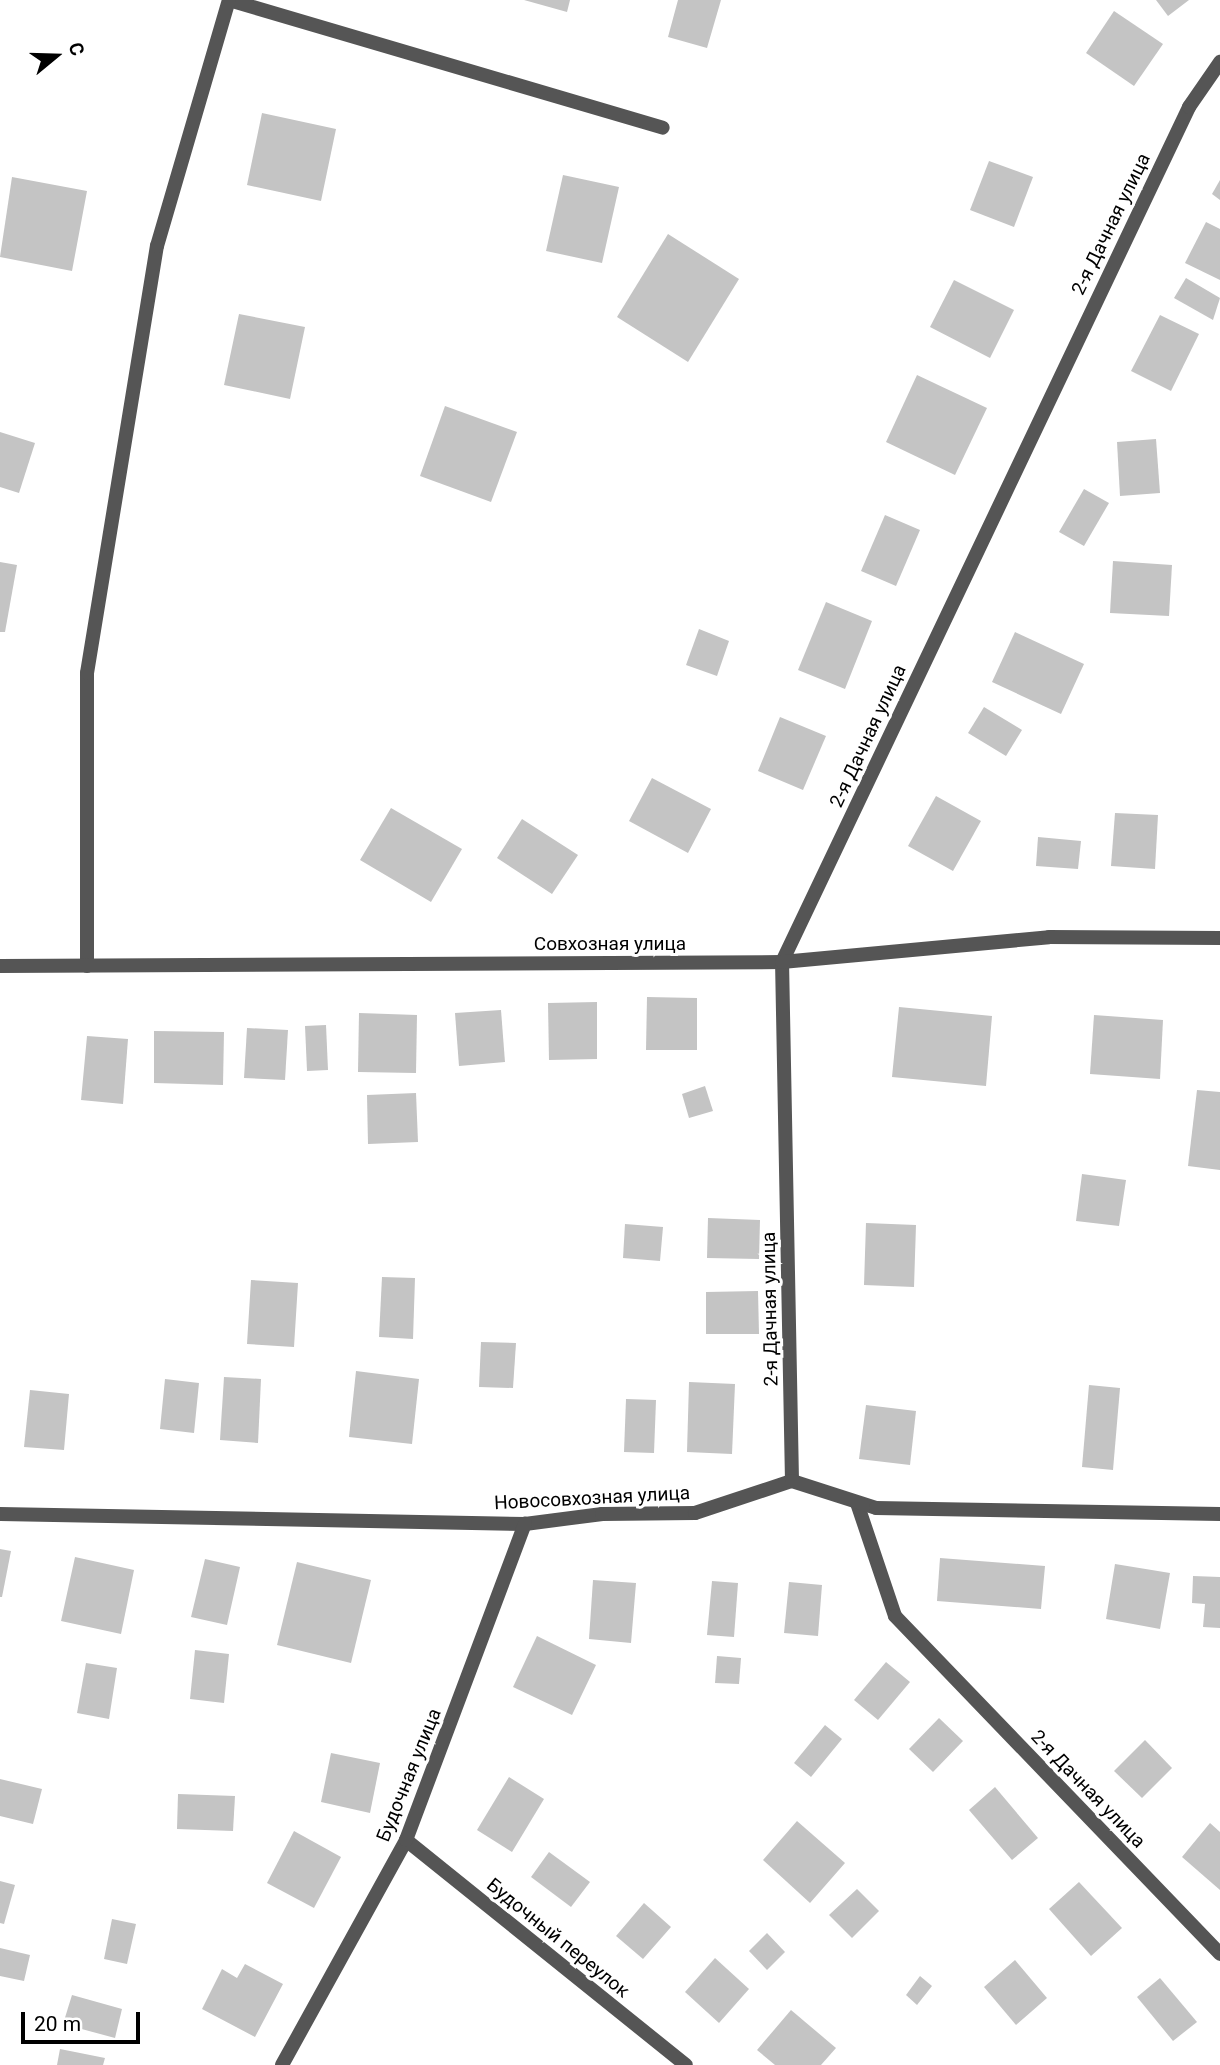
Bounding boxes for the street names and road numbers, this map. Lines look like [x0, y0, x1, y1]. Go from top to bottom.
street label: 2-я Дачная улица [1067, 150, 1155, 298]
street label: 2-я Дачная улица [825, 661, 911, 811]
street label: Совхозная улица [534, 933, 686, 955]
street label: 2-я Дачная улица [757, 1232, 783, 1386]
street label: Новосовхозная улица [494, 1481, 690, 1515]
street label: Будочная улица [372, 1705, 446, 1845]
street label: 2-я Дачная улица [1026, 1725, 1150, 1853]
street label: Будочный переулок [482, 1873, 634, 2003]

